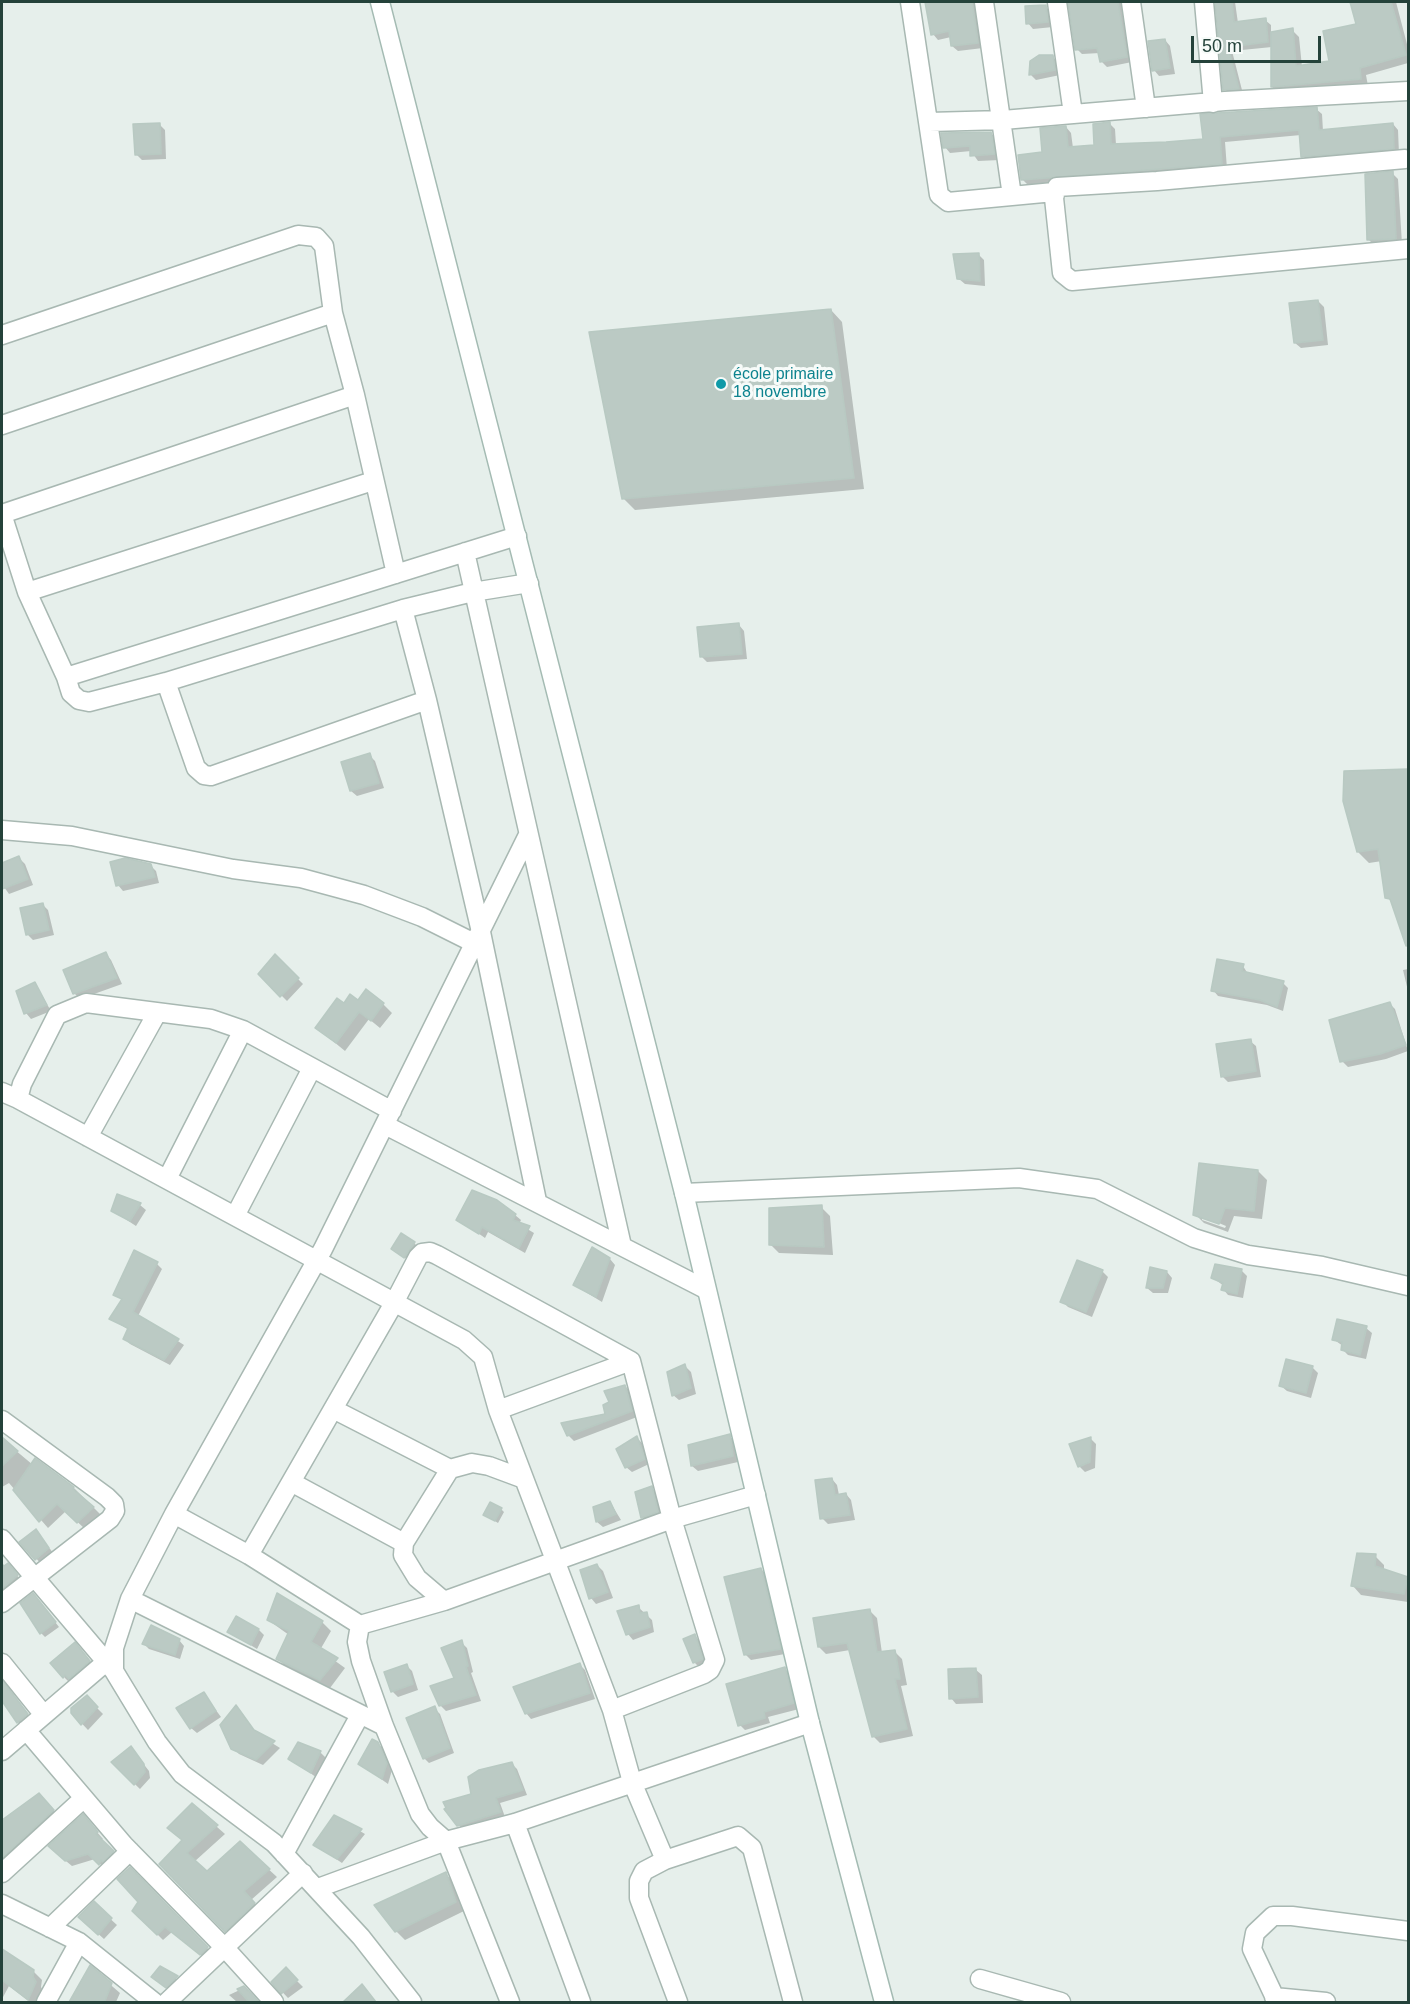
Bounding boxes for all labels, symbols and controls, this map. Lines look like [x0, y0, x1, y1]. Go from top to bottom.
scale bar [1194, 24, 1324, 62]
text: 50 m [1202, 36, 1242, 56]
place label: école primaire 18 novembre [733, 365, 833, 403]
marker: école primaire 18 novembre [714, 377, 728, 391]

